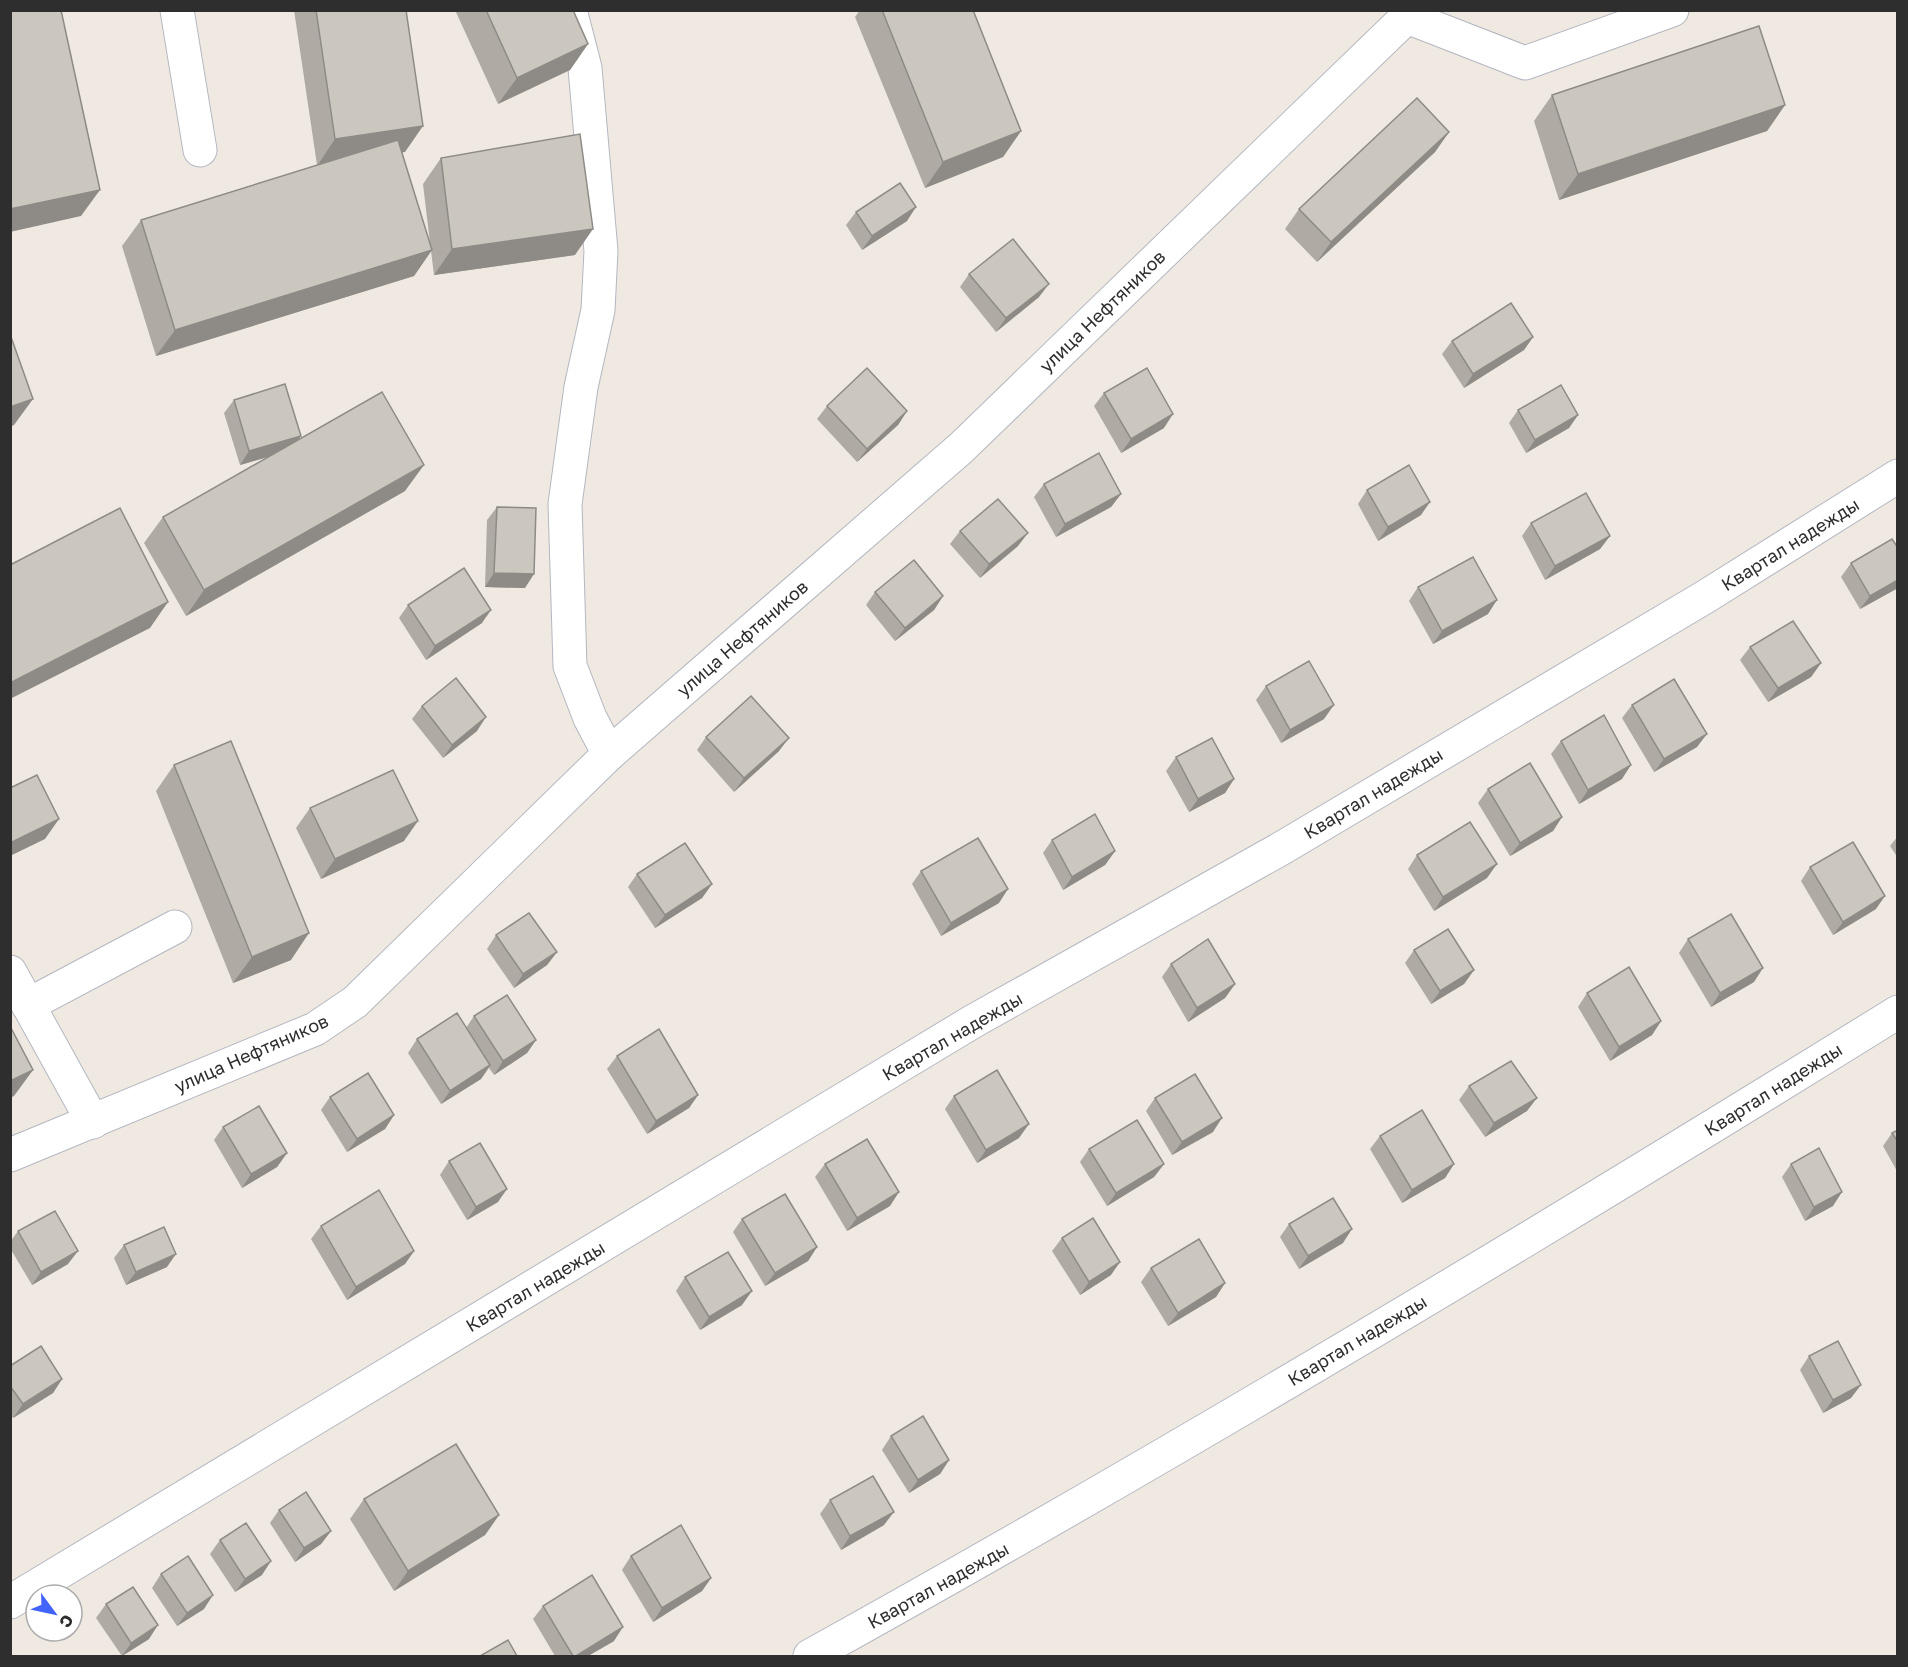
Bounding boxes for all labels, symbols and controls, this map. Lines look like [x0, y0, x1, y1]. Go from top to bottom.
street label: улица Нефтяников [1035, 245, 1169, 377]
street label: Квартал надежды [1717, 493, 1863, 595]
street label: улица Нефтяников [672, 575, 812, 701]
street label: Квартал надежды [1300, 743, 1446, 843]
street label: Квартал надежды [878, 987, 1026, 1085]
street label: улица Нефтяников [171, 1009, 331, 1097]
street label: Квартал надежды [1700, 1038, 1846, 1140]
street label: Квартал надежды [462, 1236, 608, 1336]
street label: Квартал надежды [1284, 1290, 1430, 1390]
street label: Квартал надежды [863, 1537, 1013, 1633]
north arrow [24, 1583, 84, 1643]
text: С [55, 1611, 78, 1631]

